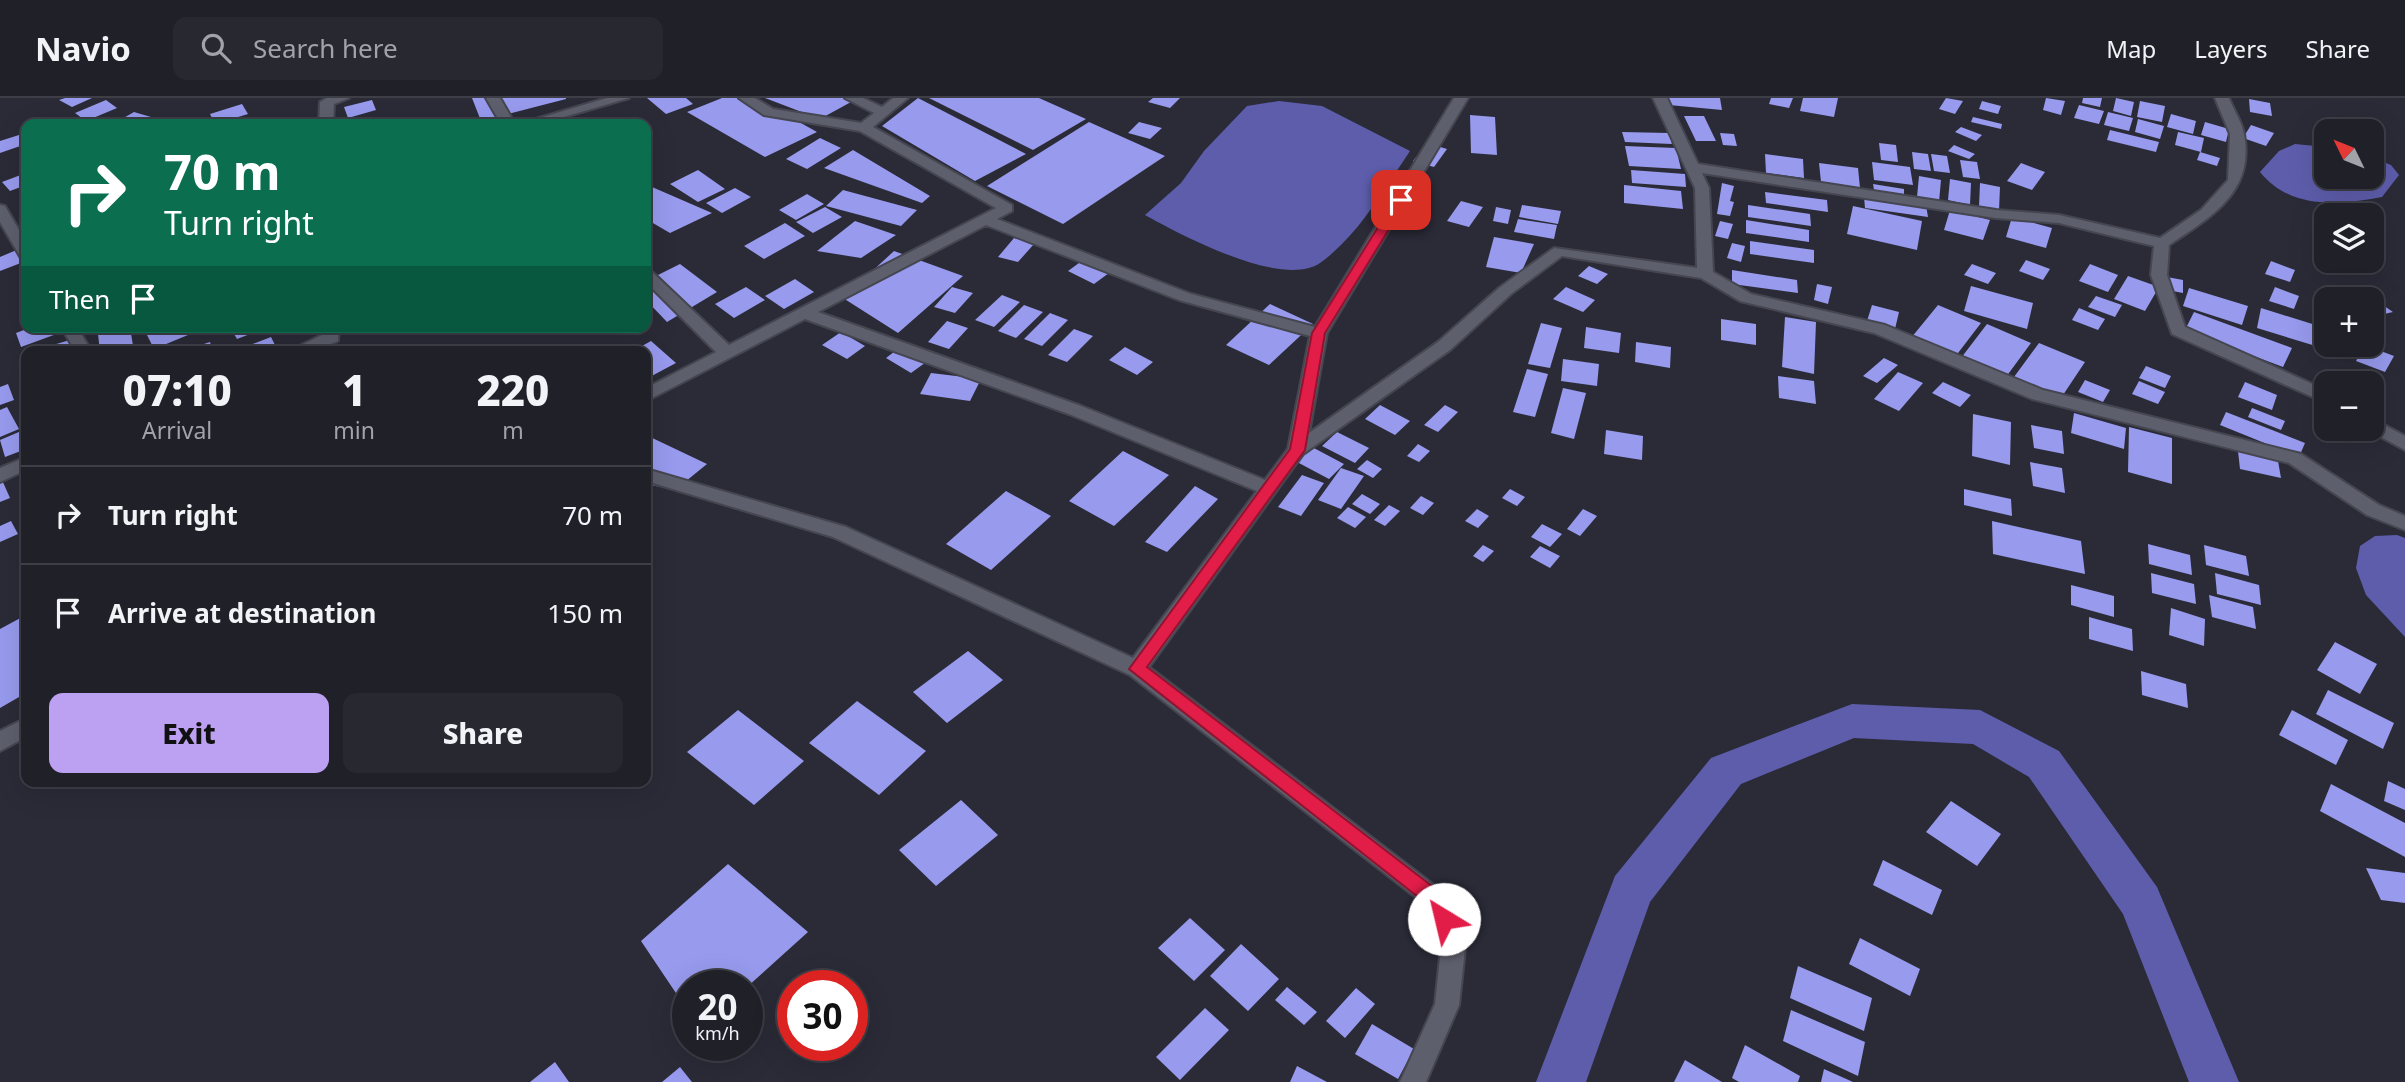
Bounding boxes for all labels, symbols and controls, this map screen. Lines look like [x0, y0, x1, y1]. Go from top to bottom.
search box [173, 17, 663, 80]
text: Navio [35, 26, 131, 71]
icon: search [197, 29, 235, 67]
text: Search here [253, 30, 398, 66]
text: Map [2106, 32, 2156, 65]
text: Layers [2194, 32, 2268, 65]
text: Share [2306, 32, 2370, 65]
north arrow [2314, 119, 2384, 189]
map controls [2314, 119, 2384, 441]
text: 70 m [164, 138, 281, 204]
icon: right [49, 147, 140, 238]
pin [1371, 170, 1431, 230]
icon: arrive [1382, 181, 1420, 219]
text: Turn right [164, 201, 314, 244]
button: layers [2314, 203, 2384, 273]
icon: arrive [124, 280, 162, 318]
text: Then [49, 281, 110, 317]
button: + [2314, 287, 2384, 357]
text: 07:10 [123, 361, 232, 418]
text: 1 [342, 361, 366, 418]
text: 220 [477, 361, 549, 418]
button: − [2314, 371, 2384, 441]
text: Arrival [142, 414, 212, 446]
text: min [333, 414, 375, 446]
text: m [502, 414, 524, 446]
icon: right [49, 496, 87, 534]
text: Turn right [108, 497, 238, 533]
text: 70 m [562, 497, 623, 533]
icon: arrive [49, 594, 87, 632]
text: Arrive at destination [108, 595, 377, 631]
text: 150 m [547, 595, 623, 631]
button: Exit [49, 693, 329, 773]
button: Share [343, 693, 623, 773]
position arrow [1407, 882, 1481, 956]
speed limit sign: 30 [777, 970, 868, 1061]
text: 20 [697, 983, 738, 1030]
text: km/h [695, 1021, 740, 1045]

